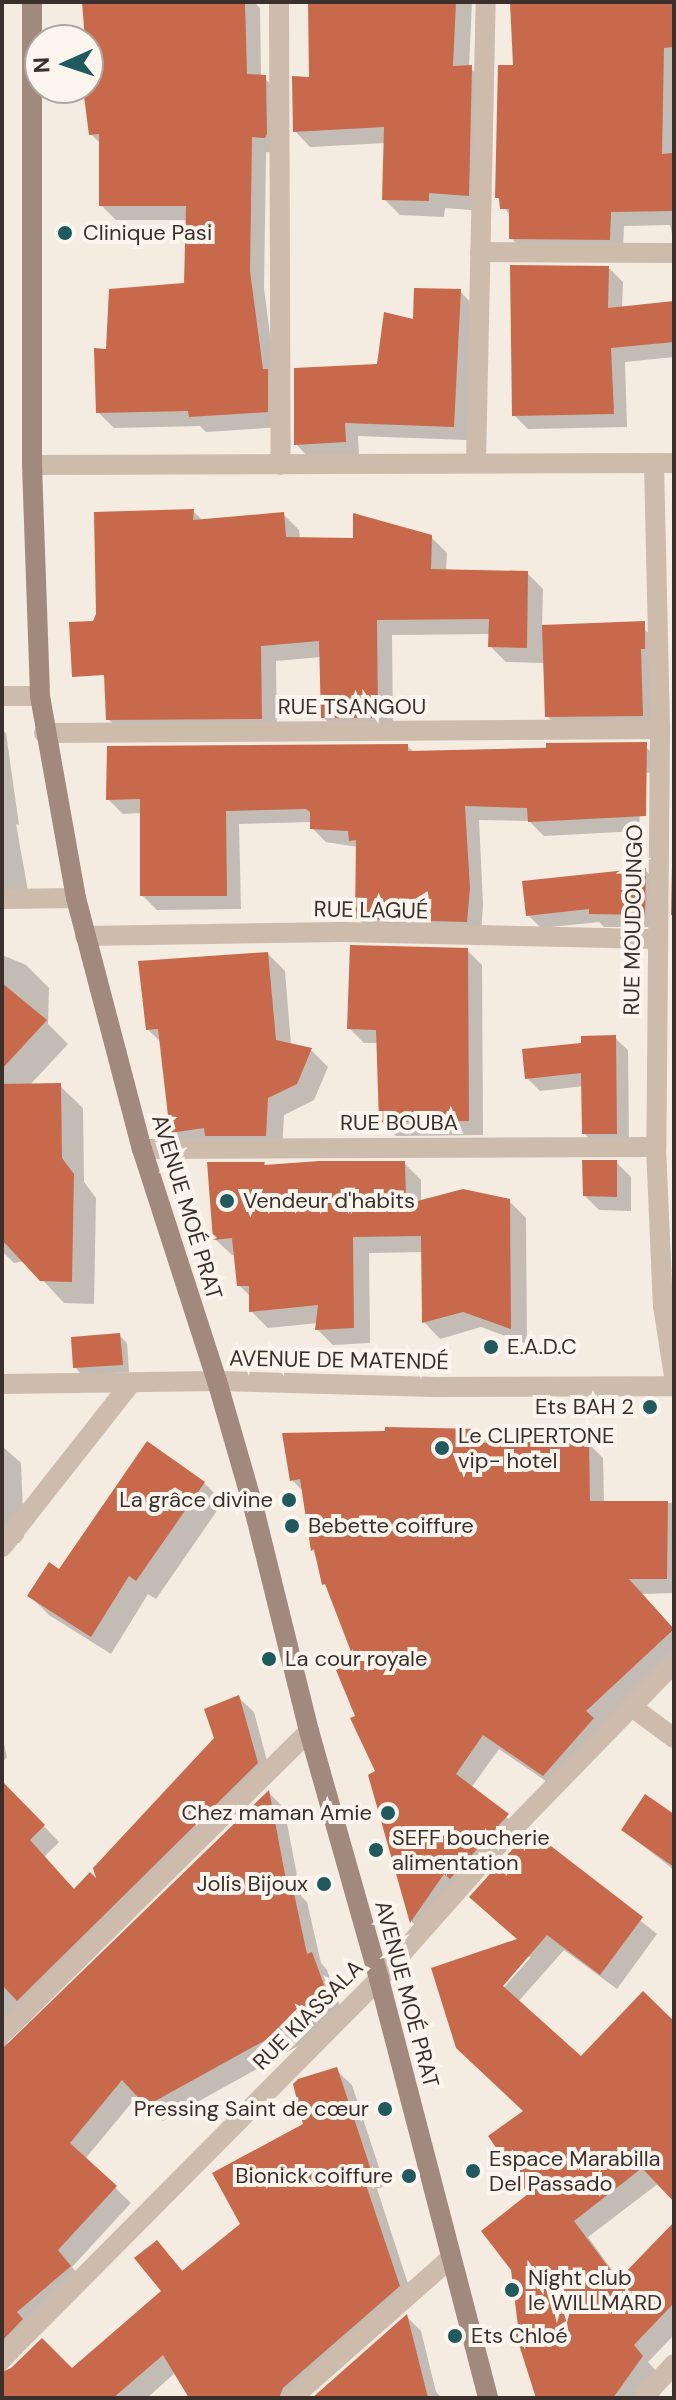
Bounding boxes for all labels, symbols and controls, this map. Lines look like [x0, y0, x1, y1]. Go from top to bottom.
north arrow [24, 24, 104, 104]
text: N [27, 56, 56, 74]
place label: Clinique Pasi [83, 220, 212, 246]
marker: Clinique Pasi [54, 222, 76, 244]
street label: RUE TSANGOU [278, 694, 426, 720]
street label: RUE MOUDOUNGO [618, 824, 648, 1016]
street label: RUE LAGUÉ [313, 896, 429, 924]
street label: RUE BOUBA [340, 1110, 458, 1136]
street label: AVENUE MOÉ PRAT [146, 1111, 228, 1303]
place label: Vendeur d'habits [243, 1188, 415, 1214]
marker: Vendeur d'habits [218, 1192, 236, 1210]
place label: E.A.D.C [507, 1334, 577, 1360]
marker: E.A.D.C [482, 1338, 500, 1356]
street label: AVENUE DE MATENDÉ [229, 1345, 449, 1375]
place label: Ets BAH 2 [535, 1394, 634, 1420]
marker: Ets BAH 2 [641, 1398, 659, 1416]
place label: Le CLIPERTONE vip- hotel [458, 1422, 614, 1474]
marker: Le CLIPERTONE vip- hotel [433, 1439, 451, 1457]
place label: La grâce divine [119, 1487, 273, 1513]
marker: La grâce divine [280, 1491, 298, 1509]
place label: Bebette coiffure [308, 1513, 474, 1539]
marker: Bebette coiffure [283, 1517, 301, 1535]
place label: La cour royale [285, 1646, 427, 1672]
marker: La cour royale [260, 1650, 278, 1668]
place label: Chez maman Amie [182, 1800, 372, 1826]
marker: Chez maman Amie [379, 1804, 397, 1822]
place label: SEFF boucherie alimentation [392, 1824, 550, 1876]
marker: SEFF boucherie alimentation [367, 1841, 385, 1859]
place label: Jolis Bijoux [196, 1871, 308, 1897]
marker: Jolis Bijoux [315, 1875, 333, 1893]
street label: AVENUE MOÉ PRAT [369, 1898, 445, 2090]
street label: RUE KIASSALA [248, 1955, 368, 2075]
place label: Pressing Saint de cœur [134, 2096, 369, 2122]
marker: Pressing Saint de cœur [376, 2100, 394, 2118]
place label: Espace Marabilla Del Passado [489, 2145, 661, 2196]
marker: Espace Marabilla Del Passado [464, 2162, 482, 2180]
place label: Bionick coiffure [235, 2163, 393, 2189]
marker: Bionick coiffure [400, 2167, 418, 2185]
place label: Night club le WILLMARD [528, 2264, 662, 2316]
marker: Night club le WILLMARD [503, 2281, 521, 2299]
place label: Ets Chloé [471, 2323, 568, 2349]
marker: Ets Chloé [446, 2327, 464, 2345]

